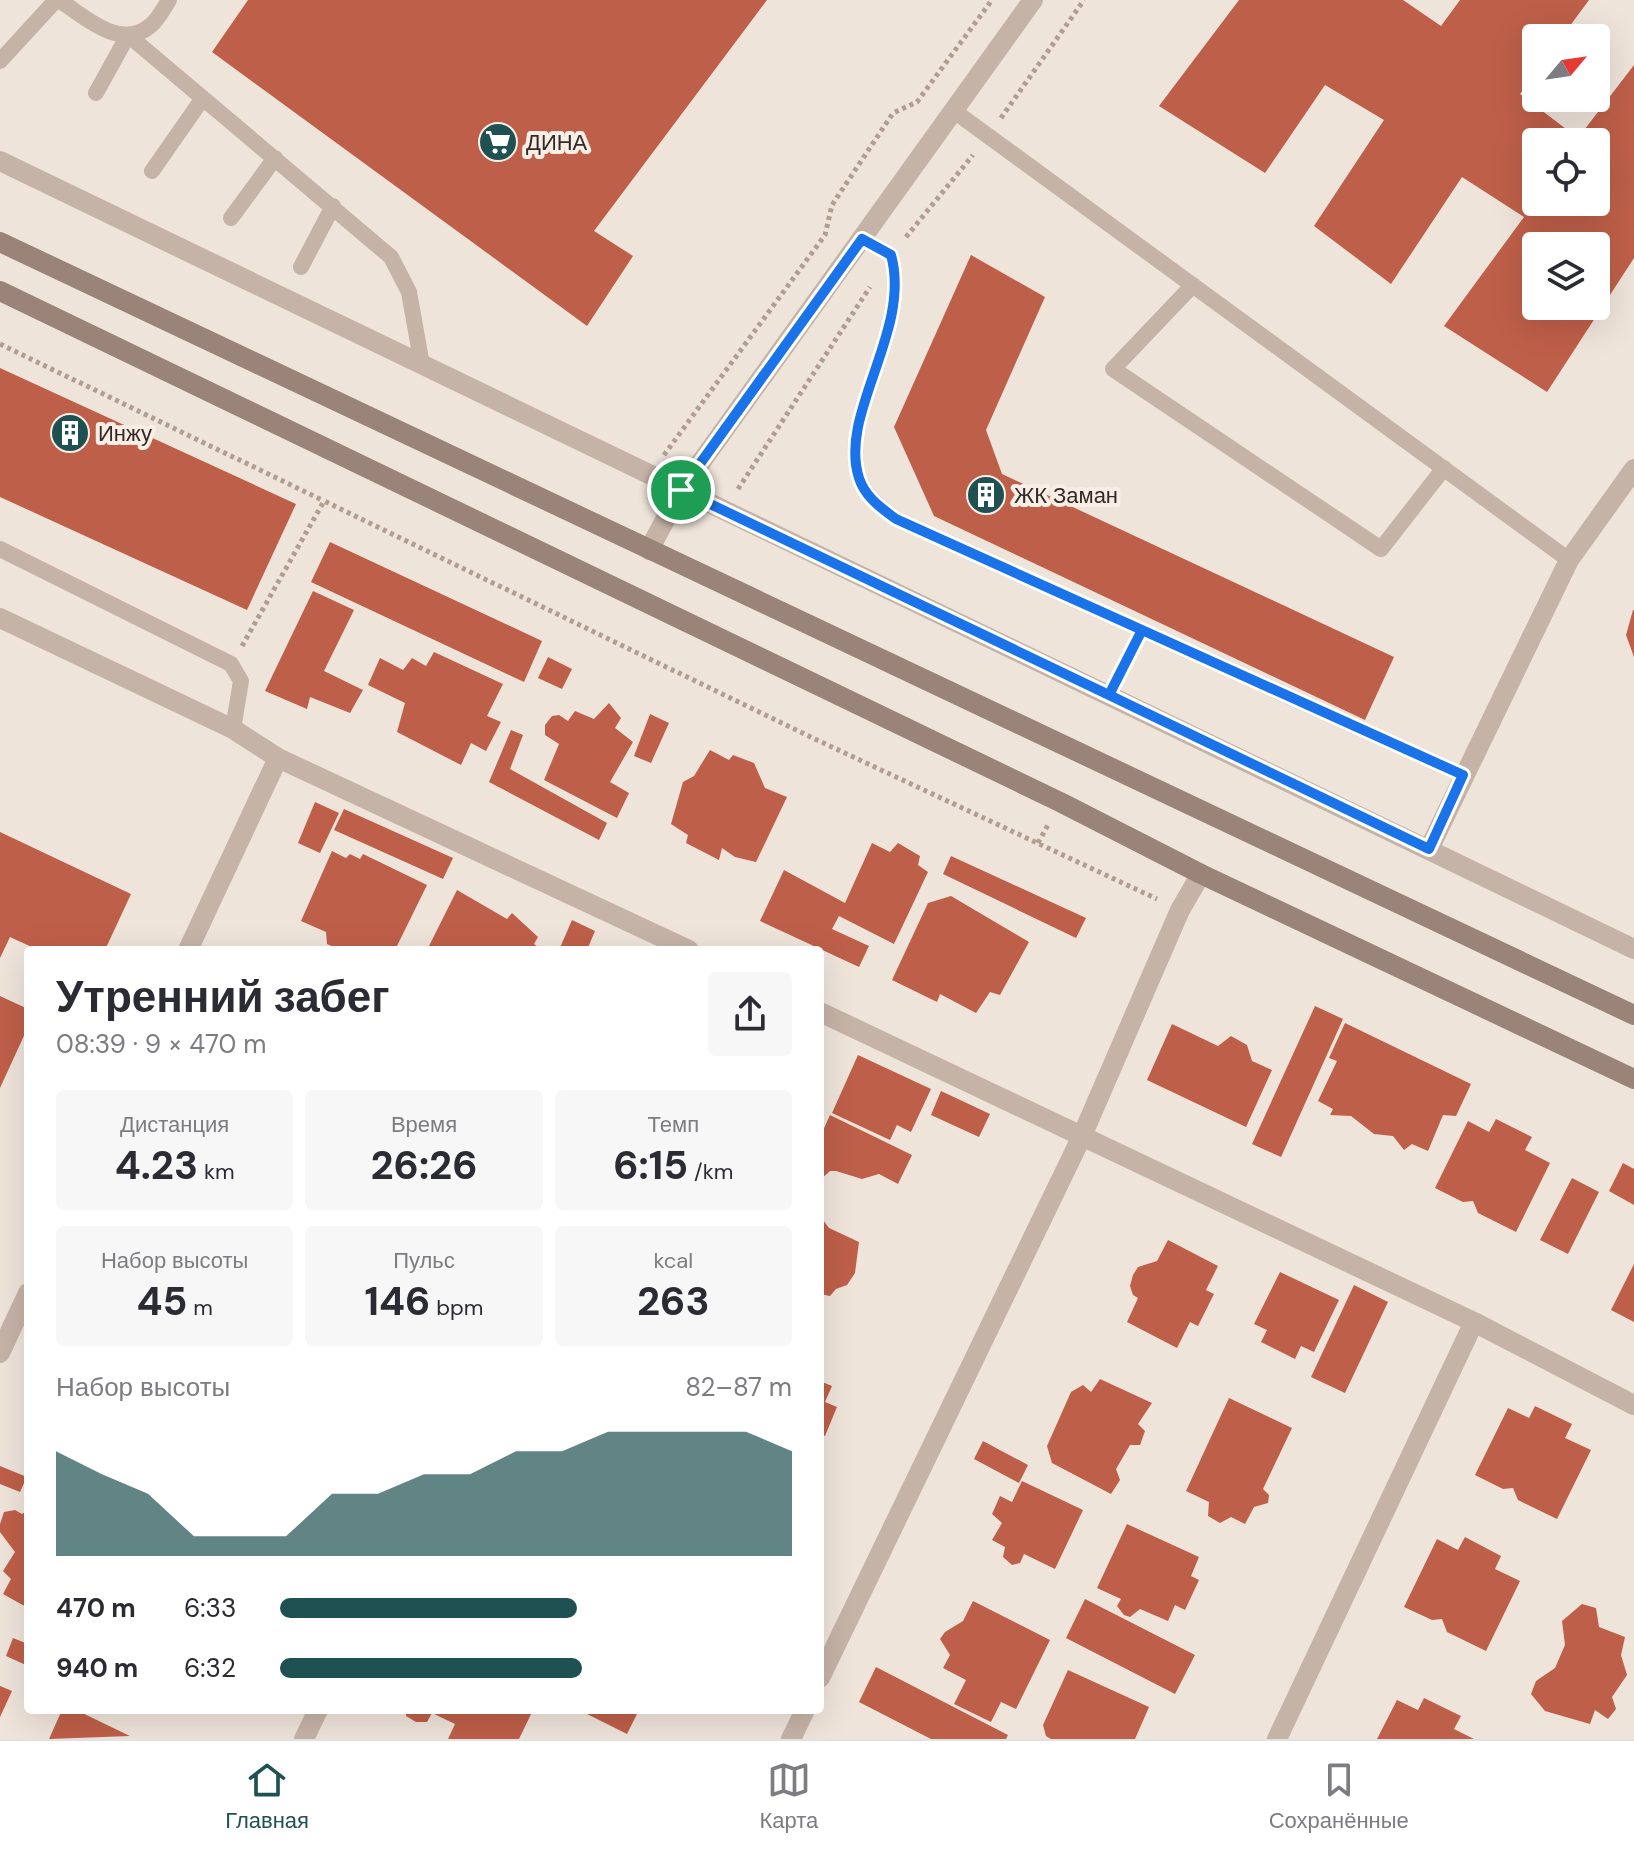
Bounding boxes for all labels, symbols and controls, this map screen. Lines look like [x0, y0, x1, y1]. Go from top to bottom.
north arrow [1522, 24, 1610, 112]
map controls [1522, 24, 1610, 320]
supermarket icon: ДИНА [477, 121, 519, 163]
place label: ДИНА [526, 128, 588, 157]
button: locate [1522, 128, 1610, 216]
button: layers [1522, 232, 1610, 320]
building icon: Инжу [49, 412, 91, 454]
place label: Инжу [98, 419, 152, 448]
pin [647, 456, 715, 524]
icon: arrive [659, 468, 703, 512]
building icon: ЖК Заман [965, 474, 1007, 516]
place label: ЖК Заман [1014, 481, 1118, 510]
text: Утренний забег [56, 968, 390, 1026]
button: share [708, 972, 792, 1056]
text: 08:39 · 9 × 470 m [56, 1027, 266, 1061]
text: Дистанция [120, 1110, 229, 1139]
text: Время [391, 1110, 457, 1139]
text: Темп [648, 1110, 699, 1139]
text: 4.23 [115, 1139, 198, 1191]
text: 26:26 [370, 1139, 478, 1191]
text: 6:15 [613, 1139, 688, 1191]
text: km [198, 1157, 235, 1186]
text: /km [688, 1157, 733, 1186]
text: Набор высоты [101, 1246, 248, 1275]
text: Пульс [393, 1246, 455, 1275]
text: kcal [653, 1246, 693, 1275]
text: 45 [136, 1275, 187, 1327]
text: 146 [365, 1275, 430, 1327]
text: 263 [637, 1275, 710, 1327]
text: m [187, 1293, 213, 1322]
text: bpm [430, 1293, 483, 1322]
text: Набор высоты [56, 1370, 230, 1404]
text: 82–87 m [685, 1370, 792, 1404]
text: 470 m [56, 1591, 136, 1625]
text: 6:33 [184, 1591, 236, 1625]
text: 940 m [56, 1651, 138, 1685]
text: 6:32 [184, 1651, 236, 1685]
tab: Главная [225, 1758, 309, 1835]
tab: Карта [759, 1758, 818, 1835]
tab: Сохранённые [1269, 1758, 1409, 1835]

